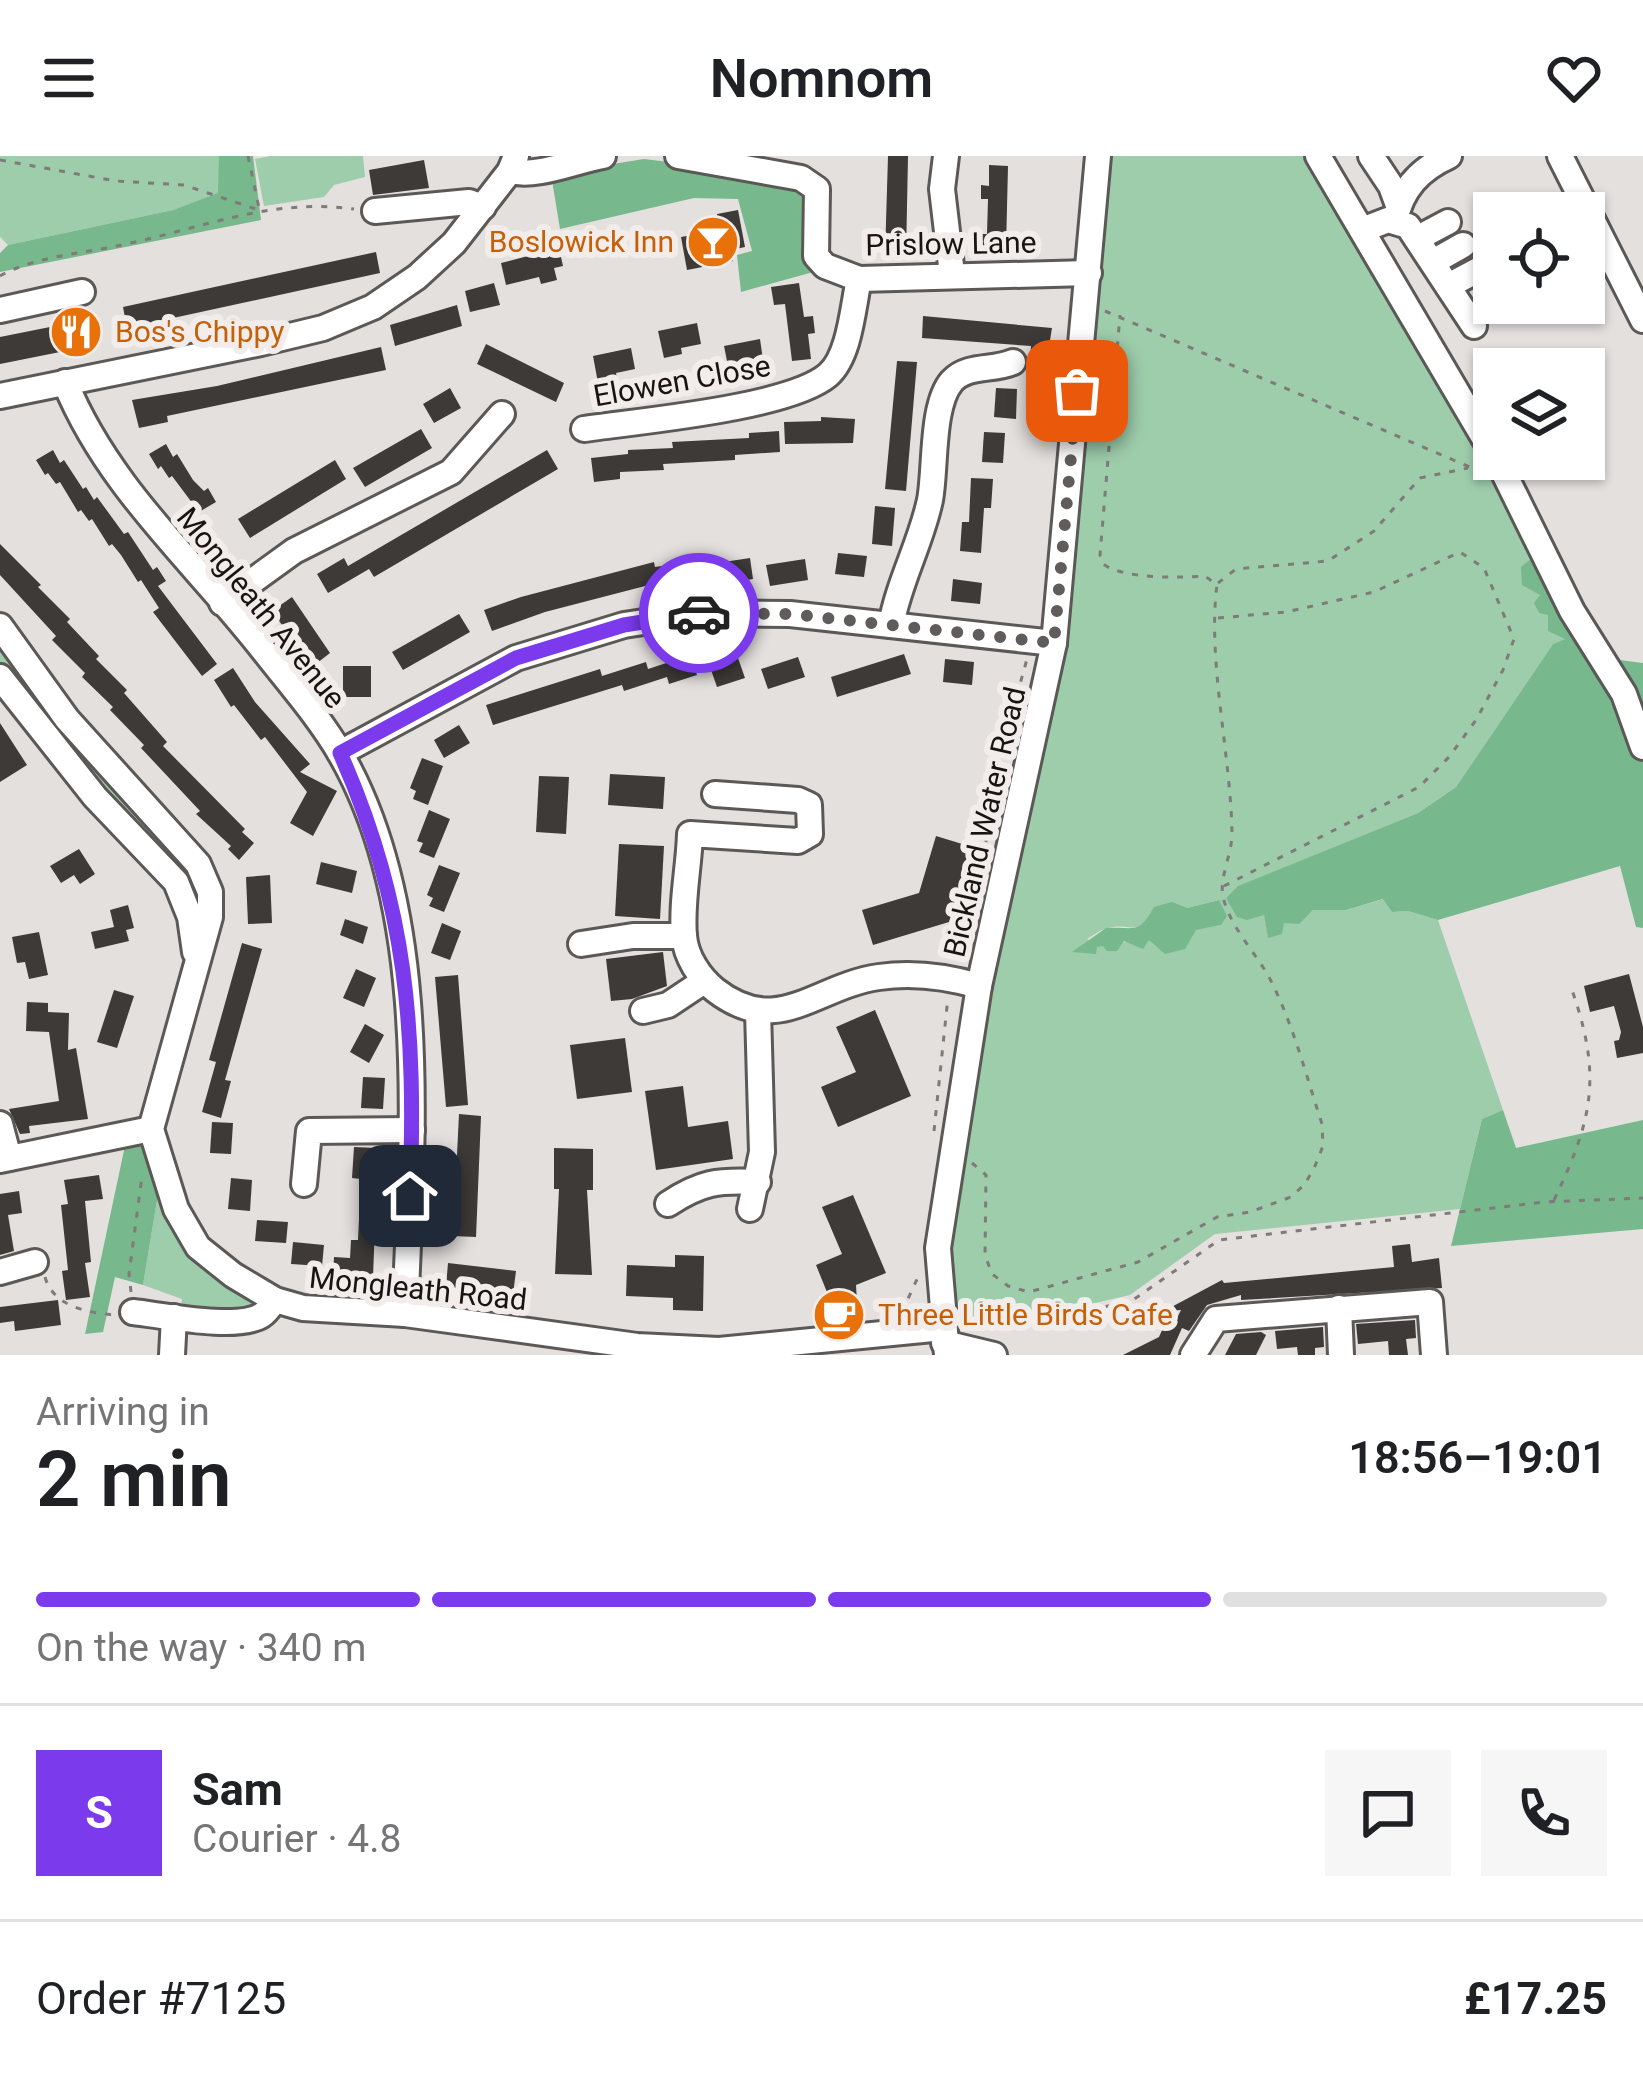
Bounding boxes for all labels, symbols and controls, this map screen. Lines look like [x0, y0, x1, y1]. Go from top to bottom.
icon: menu [36, 45, 102, 111]
icon: heart [1541, 45, 1607, 111]
text: Nomnom [710, 47, 933, 110]
map controls [1473, 192, 1605, 480]
button: locate [1473, 192, 1605, 324]
bar icon: Boslowick Inn [685, 214, 741, 270]
place label: Boslowick Inn [489, 224, 674, 259]
street label: Prislow Lane [865, 225, 1037, 262]
restaurant icon: Bos's Chippy [48, 304, 104, 360]
place label: Bos's Chippy [115, 314, 284, 349]
pin [1026, 340, 1128, 442]
street label: Elowen Close [591, 348, 773, 413]
button: layers [1473, 348, 1605, 480]
icon: bag [1044, 358, 1110, 424]
street label: Mongleath Avenue [170, 500, 353, 715]
courier [639, 553, 759, 673]
icon: car [666, 580, 732, 646]
street label: Bickland Water Road [936, 683, 1033, 960]
pin [359, 1145, 461, 1247]
icon: home [377, 1163, 443, 1229]
street label: Mongleath Road [307, 1260, 529, 1317]
cafe icon: Three Little Birds Cafe [811, 1287, 867, 1343]
place label: Three Little Birds Cafe [878, 1297, 1173, 1332]
text: Arriving in [36, 1389, 210, 1435]
text: 18:56–19:01 [1348, 1431, 1607, 1484]
text: 2 min [36, 1434, 232, 1525]
text: On the way · 340 m [36, 1625, 367, 1671]
button: chat [1325, 1750, 1451, 1876]
button: phone [1481, 1750, 1607, 1876]
text: Sam [192, 1763, 283, 1816]
text: S [85, 1786, 113, 1839]
text: Courier · 4.8 [192, 1816, 401, 1862]
text: Order #7125 [36, 1972, 286, 2025]
text: £17.25 [1464, 1972, 1607, 2025]

